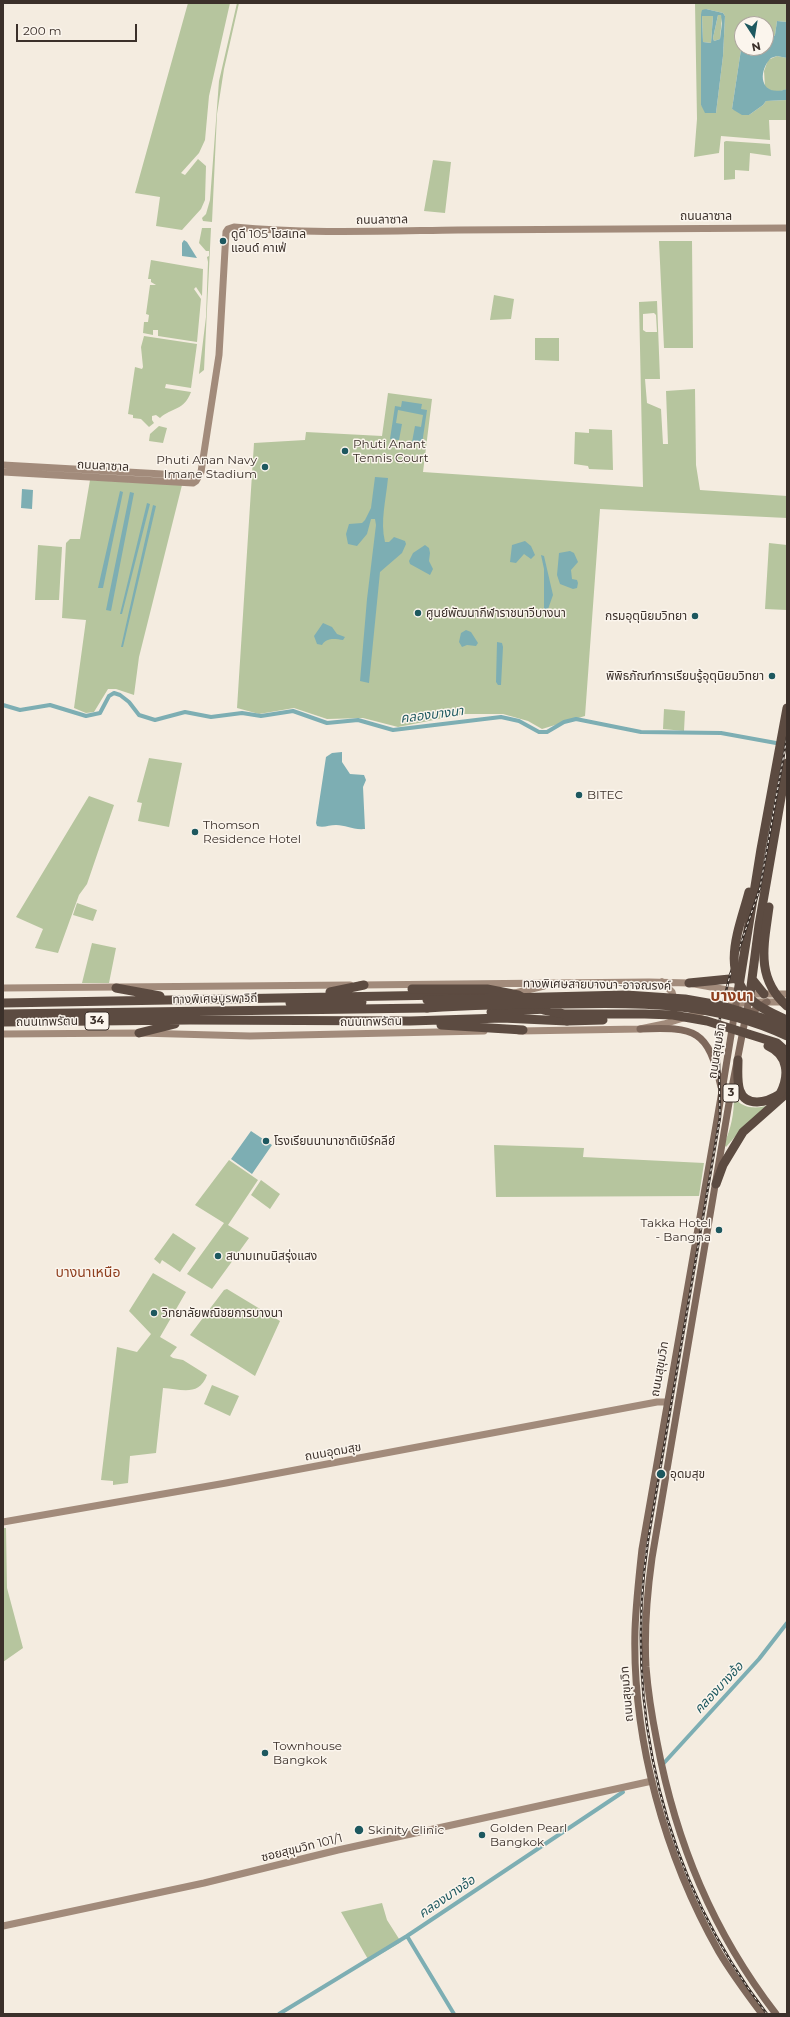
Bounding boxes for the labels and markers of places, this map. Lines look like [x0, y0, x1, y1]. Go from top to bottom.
place label: ดูดี 105 โฮสเทล แอนด์ คาเฟ่ [231, 227, 306, 255]
marker: ดูดี 105 โฮสเทล แอนด์ คาเฟ่ [218, 236, 228, 246]
place label: Phuti Anant Tennis Court [353, 437, 429, 465]
marker: Phuti Anant Tennis Court [340, 446, 350, 456]
place label: Phuti Anan Navy Imane Stadium [156, 453, 257, 481]
marker: Phuti Anan Navy Imane Stadium [260, 462, 270, 472]
place label: ศูนย์พัฒนากีฬาราชนาวีบางนา [426, 606, 566, 620]
marker: ศูนย์พัฒนากีฬาราชนาวีบางนา [413, 608, 423, 618]
place label: กรมอุตุนิยมวิทยา [605, 609, 687, 623]
marker: กรมอุตุนิยมวิทยา [690, 611, 700, 621]
place label: พิพิธภัณฑ์การเรียนรู้อุตุนิยมวิทยา [606, 669, 764, 683]
marker: พิพิธภัณฑ์การเรียนรู้อุตุนิยมวิทยา [767, 671, 777, 681]
place label: BITEC [587, 788, 623, 802]
marker: BITEC [574, 790, 584, 800]
place label: Thomson Residence Hotel [203, 818, 301, 846]
marker: Thomson Residence Hotel [190, 827, 200, 837]
place label: โรงเรียนนานาชาติเบิร์คลีย์ [274, 1134, 395, 1148]
marker: โรงเรียนนานาชาติเบิร์คลีย์ [261, 1136, 271, 1146]
place label: Takka Hotel - Bangna [641, 1216, 711, 1244]
marker: Takka Hotel - Bangna [714, 1225, 724, 1235]
place label: สนามเทนนิสรุ่งแสง [226, 1249, 317, 1263]
marker: สนามเทนนิสรุ่งแสง [213, 1251, 223, 1261]
place label: วิทยาลัยพณิชยการบางนา [162, 1306, 283, 1320]
marker: วิทยาลัยพณิชยการบางนา [149, 1308, 159, 1318]
place label: อุดมสุข [670, 1467, 705, 1481]
marker: อุดมสุข [655, 1468, 667, 1480]
place label: Townhouse Bangkok [273, 1739, 342, 1767]
marker: Townhouse Bangkok [260, 1748, 270, 1758]
place label: Golden Pearl Bangkok [490, 1821, 567, 1849]
place label: Skinity Clinic [368, 1823, 444, 1837]
marker: Skinity Clinic [353, 1824, 365, 1836]
marker: Golden Pearl Bangkok [477, 1830, 487, 1840]

